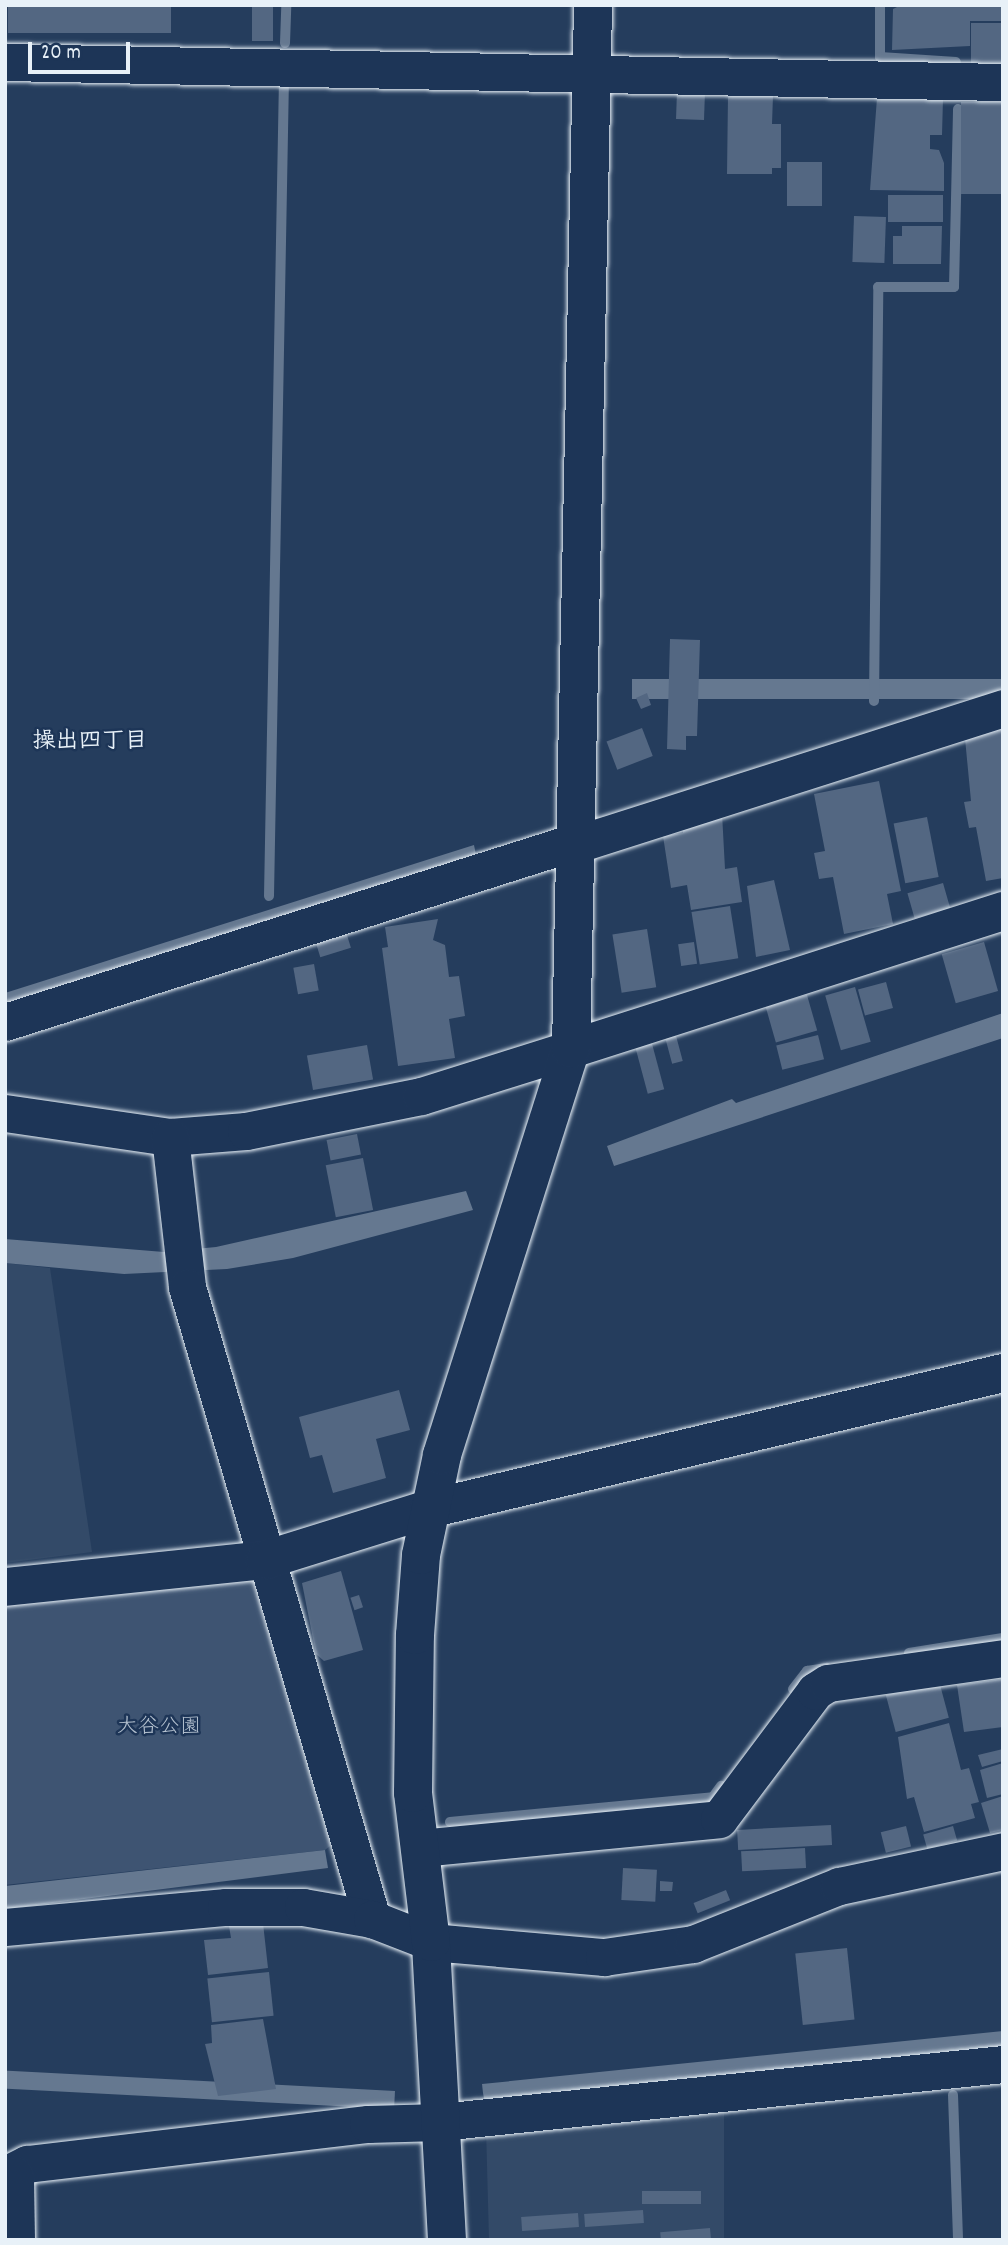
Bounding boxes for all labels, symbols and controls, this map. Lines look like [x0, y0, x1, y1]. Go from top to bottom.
scale bar [32, 28, 133, 72]
text: 20 m [41, 39, 81, 69]
district label: 操出四丁目 [33, 729, 147, 757]
park label: 大谷公園 [117, 1715, 201, 1741]

